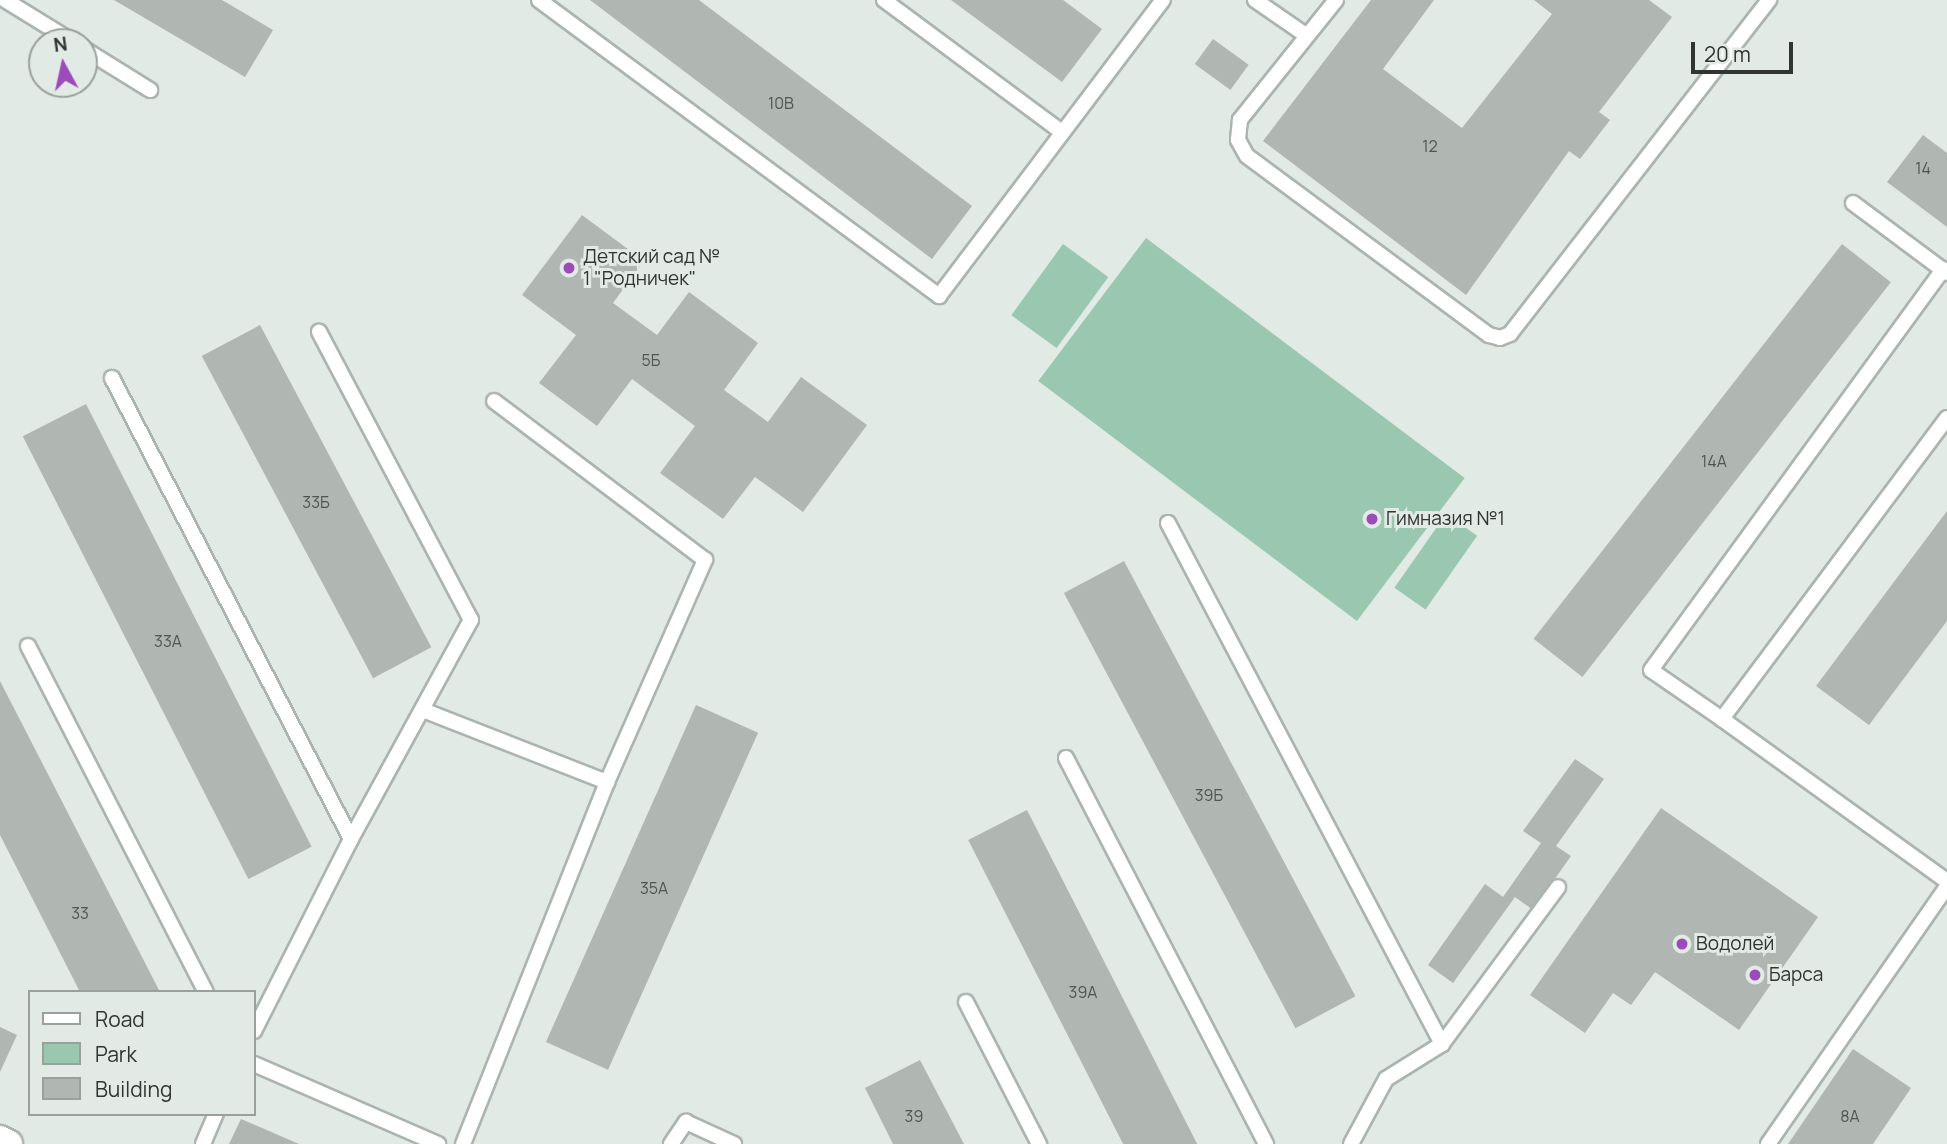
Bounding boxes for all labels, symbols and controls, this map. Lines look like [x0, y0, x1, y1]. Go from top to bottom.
north arrow [28, 28, 98, 98]
scale bar [1695, 28, 1797, 72]
text: N [52, 30, 69, 58]
text: 20 m [1704, 40, 1751, 68]
house number: 10В [768, 93, 794, 113]
house number: 12 [1422, 136, 1438, 156]
house number: 14 [1915, 158, 1931, 178]
place label: Детский сад № 1 "Родничек" [583, 246, 720, 290]
marker: Детский сад № 1 "Родничек" [561, 260, 577, 276]
house number: 5Б [642, 350, 660, 370]
house number: 14А [1701, 451, 1727, 471]
house number: 33Б [302, 492, 330, 512]
place label: Гимназия №1 [1386, 508, 1505, 530]
marker: Гимназия №1 [1364, 511, 1380, 527]
house number: 33А [154, 631, 182, 651]
house number: 39Б [1195, 785, 1223, 805]
house number: 35А [640, 878, 668, 898]
house number: 33 [71, 903, 89, 923]
place label: Водолей [1696, 933, 1774, 955]
marker: Водолей [1674, 936, 1690, 952]
place label: Барса [1769, 964, 1823, 986]
marker: Барса [1747, 967, 1763, 983]
house number: 39А [1069, 982, 1097, 1002]
legend [28, 990, 256, 1116]
text: Road [95, 1005, 145, 1033]
text: Park [95, 1040, 137, 1068]
text: Building [95, 1075, 172, 1103]
house number: 39 [905, 1106, 923, 1126]
house number: 8А [1840, 1106, 1860, 1126]

